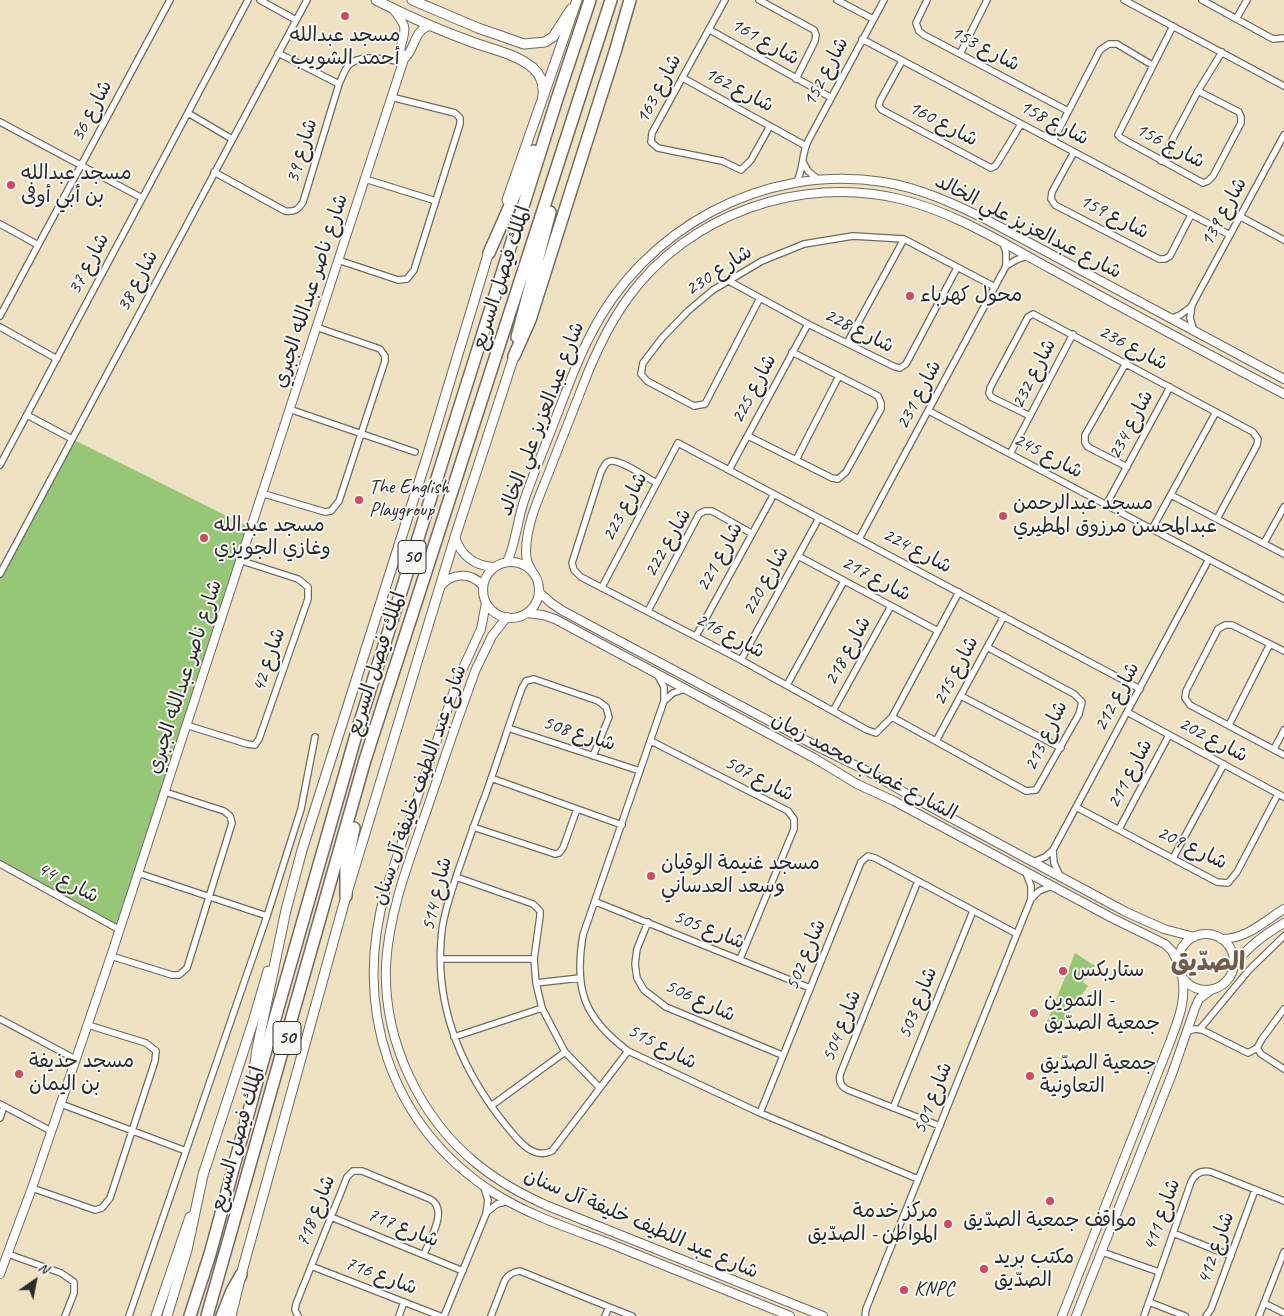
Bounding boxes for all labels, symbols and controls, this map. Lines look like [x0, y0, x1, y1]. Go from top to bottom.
marker: مسجد عبدالله أحمد الشويب [339, 10, 351, 22]
street label: شارع 161 [726, 13, 804, 71]
street label: شارع 153 [946, 21, 1024, 77]
place label: مسجد عبدالله أحمد الشويب [290, 24, 400, 71]
street label: شارع 152 [798, 33, 854, 111]
street label: شارع 163 [631, 50, 687, 128]
street label: شارع 162 [700, 62, 778, 118]
street label: شارع 36 [66, 76, 118, 146]
street label: شارع 158 [1015, 95, 1093, 151]
street label: شارع 160 [904, 96, 982, 152]
street label: شارع 39 [281, 116, 323, 186]
street label: شارع 156 [1131, 118, 1209, 174]
place label: مسجد عبدالله بن أبي أوفى [21, 162, 132, 209]
street label: شارع عبدالعزيز علي الخالد [931, 170, 1125, 284]
street label: شارع 139 [1195, 173, 1253, 251]
marker: مسجد عبدالله بن أبي أوفى [5, 179, 17, 191]
street label: شارع 159 [1075, 189, 1153, 245]
street label: شارع ناصر عبدالله الجبري [268, 191, 354, 391]
street label: الملك فيصل السريع [467, 203, 537, 353]
street label: شارع 37 [63, 229, 115, 299]
street label: شارع 230 [681, 240, 757, 302]
street label: شارع 38 [112, 246, 164, 316]
place label: محول كهرباء [920, 284, 1022, 308]
marker: محول كهرباء [904, 290, 916, 302]
street label: شارع 228 [820, 303, 898, 359]
street label: شارع عبدالعزيز علي الخالد [494, 319, 590, 519]
street label: شارع 236 [1094, 320, 1172, 376]
street label: شارع 232 [1006, 335, 1062, 413]
street label: شارع 225 [726, 350, 782, 428]
street label: شارع 231 [891, 356, 947, 434]
street label: شارع 234 [1103, 386, 1159, 464]
street label: شارع 245 [1009, 428, 1087, 484]
street label: شارع 223 [597, 468, 653, 546]
place label: The English Playgroup [369, 476, 449, 523]
place label: مسجد عبدالرحمن عبدالمحسن مرزوق المطيري [1013, 492, 1217, 539]
marker: The English Playgroup [353, 494, 365, 506]
street label: شارع 222 [639, 504, 697, 582]
marker: مسجد عبدالرحمن عبدالمحسن مرزوق المطيري [997, 510, 1009, 522]
place label: مسجد عبدالله وغازي الجويزي [214, 514, 331, 561]
street label: شارع 221 [691, 518, 749, 596]
street label: شارع 224 [878, 523, 956, 579]
marker: مسجد عبدالله وغازي الجويزي [198, 532, 210, 544]
road number: 50 [398, 540, 426, 574]
street label: شارع 220 [737, 542, 795, 620]
street label: شارع 217 [837, 551, 915, 607]
street label: شارع ناصر عبدالله الجبري [142, 577, 228, 777]
street label: الملك فيصل السريع [342, 589, 412, 739]
street label: شارع 216 [691, 608, 769, 664]
street label: شارع 218 [819, 612, 877, 690]
street label: شارع 42 [247, 625, 291, 695]
street label: شارع 215 [928, 632, 984, 710]
street label: شارع 212 [1089, 658, 1145, 736]
street label: شارع عبد اللطيف خليفة آل سنان [368, 662, 472, 908]
street label: شارع 213 [1019, 697, 1073, 775]
street label: الشارع غصاب محمد زمان [767, 708, 961, 826]
street label: شارع 508 [540, 711, 618, 757]
street label: شارع 202 [1174, 712, 1252, 768]
street label: شارع 211 [1102, 735, 1158, 813]
street label: شارع 507 [720, 751, 798, 807]
street label: شارع 209 [1153, 821, 1231, 875]
place label: مسجد غنيمة الوقيان وسعد العدساني [661, 852, 820, 899]
street label: شارع 514 [416, 855, 458, 933]
street label: شارع 44 [33, 857, 103, 909]
marker: مسجد غنيمة الوقيان وسعد العدساني [645, 870, 657, 882]
street label: شارع 505 [670, 905, 748, 955]
street label: شارع 502 [780, 916, 832, 994]
district label: الصدّيق [1171, 948, 1245, 978]
place label: ستاربكس [1073, 959, 1144, 983]
street label: شارع 503 [893, 964, 943, 1042]
marker: ستاربكس [1057, 965, 1069, 977]
street label: شارع 506 [661, 974, 739, 1028]
street label: شارع 504 [817, 987, 867, 1065]
place label: التموين - جمعية الصدّيق [1044, 989, 1160, 1036]
marker: التموين - جمعية الصدّيق [1028, 1007, 1040, 1019]
street label: شارع 515 [623, 1019, 701, 1075]
road number: 50 [273, 1021, 301, 1054]
place label: مسجد حذيفة بن اليمان [29, 1050, 134, 1097]
place label: جمعية الصدّيق التعاونية [1040, 1052, 1156, 1099]
street label: شارع 501 [908, 1059, 958, 1137]
street label: الملك فيصل السريع [206, 1064, 270, 1214]
marker: مسجد حذيفة بن اليمان [13, 1068, 25, 1080]
marker: جمعية الصدّيق التعاونية [1024, 1070, 1036, 1082]
street label: شارع عبد اللطيف خليفة آل سنان [520, 1164, 762, 1284]
street label: شارع 718 [291, 1172, 341, 1250]
street label: شارع 411 [1138, 1176, 1186, 1254]
marker: مواقف جمعية الصدّيق [1044, 1195, 1056, 1207]
place label: مركز خدمة المواطن - الصدّيق [808, 1200, 938, 1247]
street label: شارع 717 [364, 1203, 442, 1253]
place label: مواقف جمعية الصدّيق [963, 1209, 1137, 1233]
street label: شارع 412 [1192, 1209, 1240, 1287]
marker: مركز خدمة المواطن - الصدّيق [942, 1218, 954, 1230]
place label: مكتب بريد الصدّيق [994, 1246, 1074, 1293]
street label: شارع 716 [342, 1251, 420, 1301]
north arrow [10, 1256, 60, 1306]
text: N [35, 1259, 52, 1277]
marker: مكتب بريد الصدّيق [978, 1263, 990, 1275]
place label: KNPC [914, 1278, 954, 1302]
marker: KNPC [898, 1284, 910, 1296]

